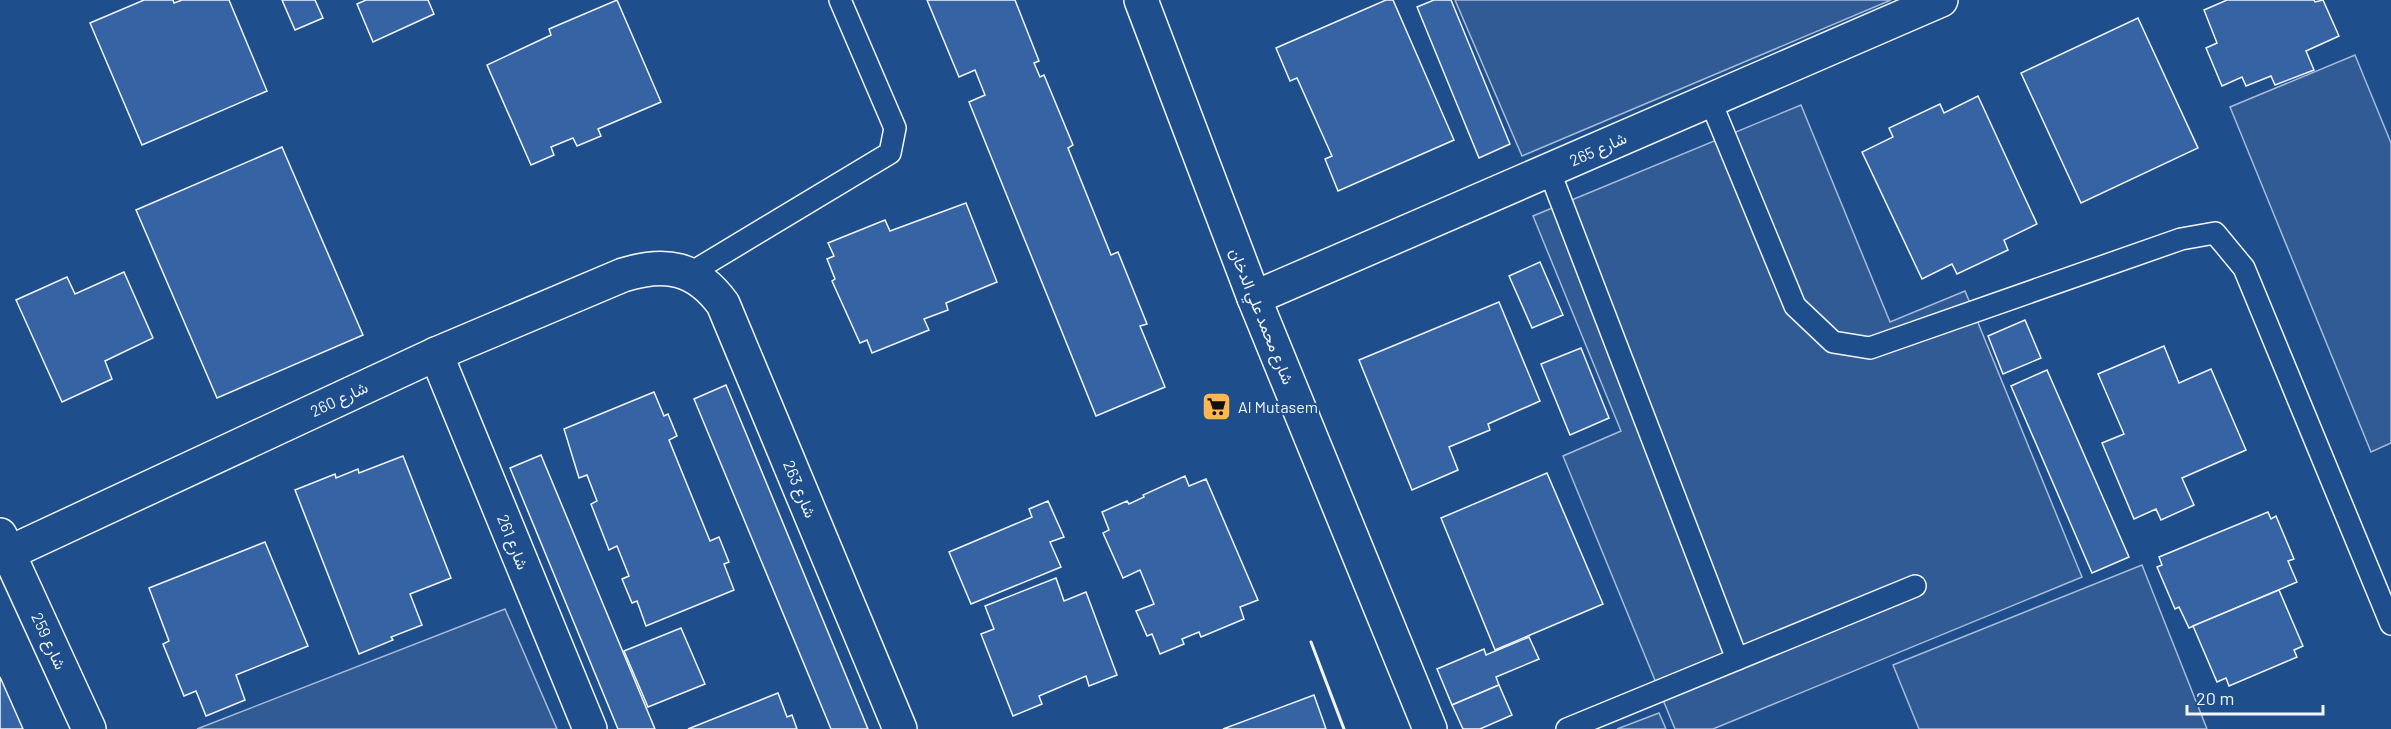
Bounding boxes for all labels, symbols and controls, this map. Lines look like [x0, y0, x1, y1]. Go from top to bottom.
street label: شارع 265 [1566, 128, 1630, 172]
street label: شارع محمد علي الدخان [1222, 245, 1298, 389]
street label: شارع 260 [307, 377, 372, 423]
supermarket icon: Al Mutasem [1201, 391, 1233, 423]
place label: Al Mutasem [1238, 397, 1318, 416]
street label: شارع 263 [777, 457, 821, 522]
street label: شارع 261 [491, 512, 533, 573]
street label: شارع 259 [25, 609, 71, 674]
scale bar [2187, 678, 2324, 716]
text: 20 m [2196, 687, 2234, 709]

